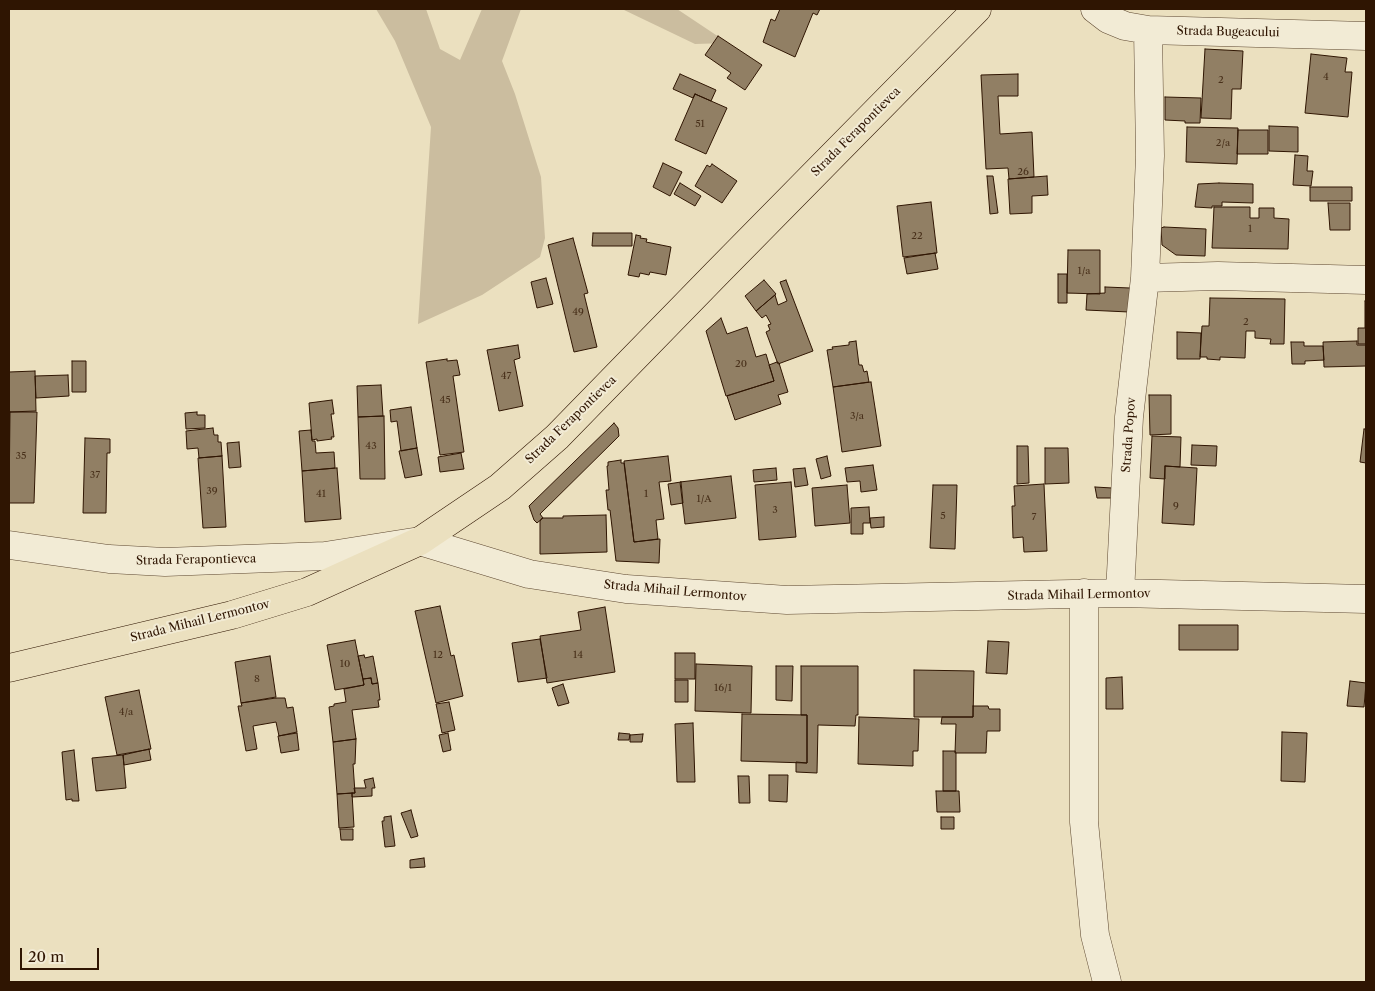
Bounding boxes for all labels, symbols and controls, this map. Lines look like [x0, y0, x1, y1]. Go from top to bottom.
street label: Strada Bugeacului [1176, 24, 1280, 40]
house number: 4 [1323, 71, 1329, 83]
house number: 2 [1218, 74, 1224, 86]
street label: Strada Ferapontievca [808, 84, 904, 180]
house number: 51 [695, 118, 705, 130]
house number: 2/a [1216, 137, 1230, 149]
house number: 26 [1017, 166, 1029, 178]
house number: 1 [1248, 223, 1252, 235]
house number: 22 [911, 230, 923, 242]
house number: 1/a [1078, 265, 1090, 277]
house number: 49 [572, 306, 584, 318]
house number: 2 [1243, 316, 1249, 328]
house number: 20 [735, 358, 747, 370]
house number: 47 [501, 370, 511, 382]
street label: Strada Ferapontievca [523, 373, 619, 467]
house number: 45 [439, 394, 451, 406]
street label: Strada Popov [1119, 397, 1139, 473]
house number: 3/a [850, 410, 864, 422]
house number: 43 [365, 440, 377, 452]
house number: 35 [16, 450, 26, 462]
house number: 37 [90, 469, 100, 481]
house number: 39 [206, 485, 218, 497]
house number: 41 [316, 488, 326, 500]
house number: 1 [644, 488, 648, 500]
house number: 1/A [696, 493, 712, 505]
house number: 9 [1173, 500, 1179, 512]
house number: 3 [772, 504, 778, 516]
house number: 5 [940, 510, 946, 522]
house number: 7 [1032, 511, 1036, 523]
street label: Strada Ferapontievca [136, 552, 256, 568]
street label: Strada Mihail Lermontov [603, 578, 747, 604]
street label: Strada Mihail Lermontov [1007, 587, 1151, 603]
street label: Strada Mihail Lermontov [129, 597, 271, 645]
house number: 12 [433, 649, 443, 661]
house number: 14 [573, 649, 583, 661]
house number: 10 [340, 658, 350, 670]
house number: 8 [254, 673, 260, 685]
house number: 16/1 [714, 682, 732, 694]
house number: 4/a [119, 706, 133, 718]
scale bar [22, 938, 101, 970]
text: 20 m [28, 947, 64, 966]

